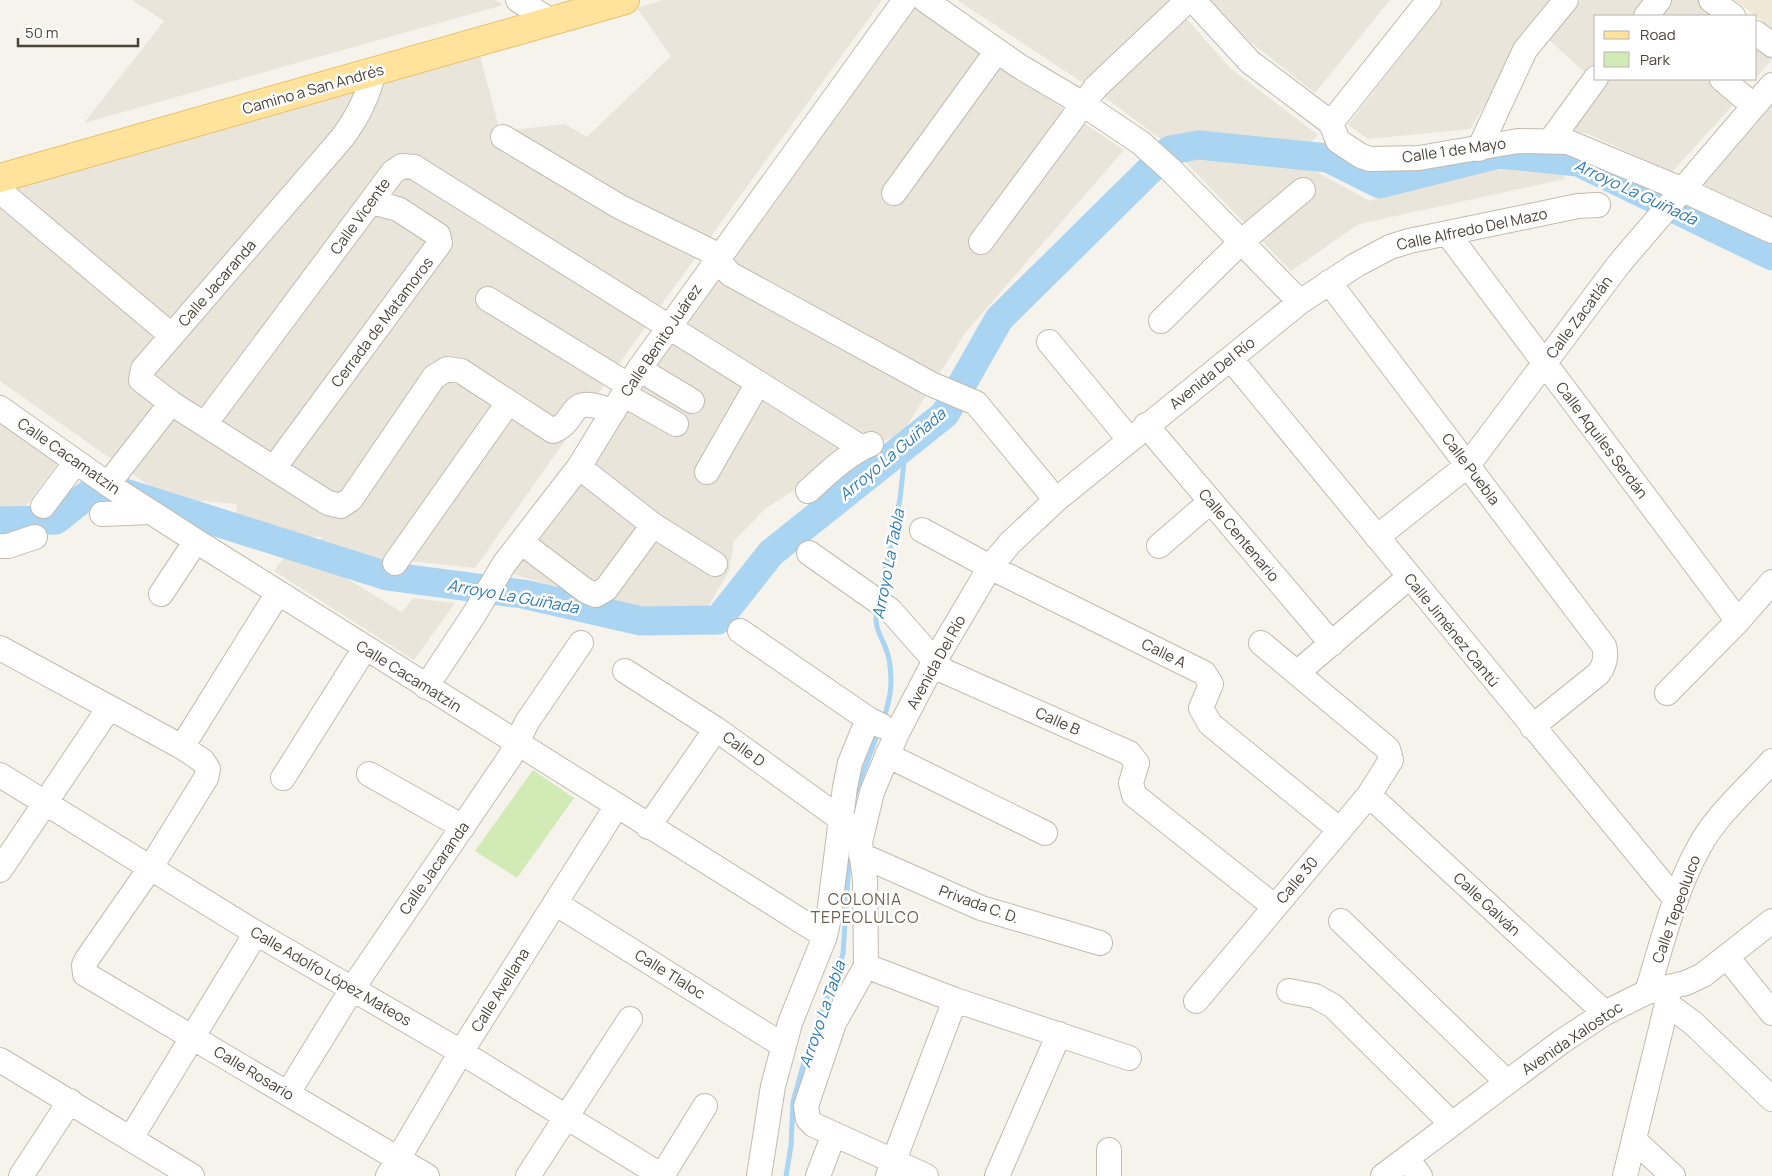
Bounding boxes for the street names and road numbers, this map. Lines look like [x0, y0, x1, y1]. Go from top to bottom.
street label: Camino a San Andrés [240, 59, 386, 119]
street label: Calle 1 de Mayo [1401, 132, 1507, 168]
street label: Calle Vicente [325, 173, 395, 259]
street label: Calle Alfredo Del Mazo [1395, 203, 1549, 255]
street label: Calle Jacaranda [173, 235, 261, 331]
street label: Cerrada de Matamoros [326, 253, 438, 391]
street label: Calle Zacatlán [1541, 271, 1617, 363]
street label: Calle Benito Juárez [615, 279, 707, 400]
street label: Avenida Del Río [1165, 332, 1259, 414]
street label: Calle Aquiles Serdán [1551, 377, 1653, 503]
street label: Calle Cacamatzin [13, 413, 125, 499]
street label: Calle Puebla [1437, 429, 1505, 509]
street label: Calle Centenario [1194, 484, 1284, 586]
street label: Calle Jiménez Cantú [1399, 569, 1505, 691]
street label: Avenida Del Río [901, 611, 971, 713]
street label: Calle A [1138, 633, 1190, 673]
street label: Calle Cacamatzin [352, 635, 466, 717]
street label: Calle B [1032, 702, 1084, 740]
street label: Calle D [718, 726, 770, 772]
street label: Calle Jacaranda [394, 817, 474, 919]
street label: Calle 30 [1271, 852, 1323, 908]
street label: Calle Tepeolulco [1647, 852, 1705, 966]
street label: Calle Galván [1449, 867, 1525, 941]
street label: Privada C. D. [936, 880, 1022, 928]
street label: Calle Adolfo López Mateos [247, 921, 415, 1031]
street label: Calle Avellana [466, 944, 534, 1036]
street label: Calle Tlaloc [631, 944, 709, 1004]
street label: Avenida Xalostoc [1517, 996, 1627, 1080]
street label: Calle Rosario [210, 1041, 298, 1105]

